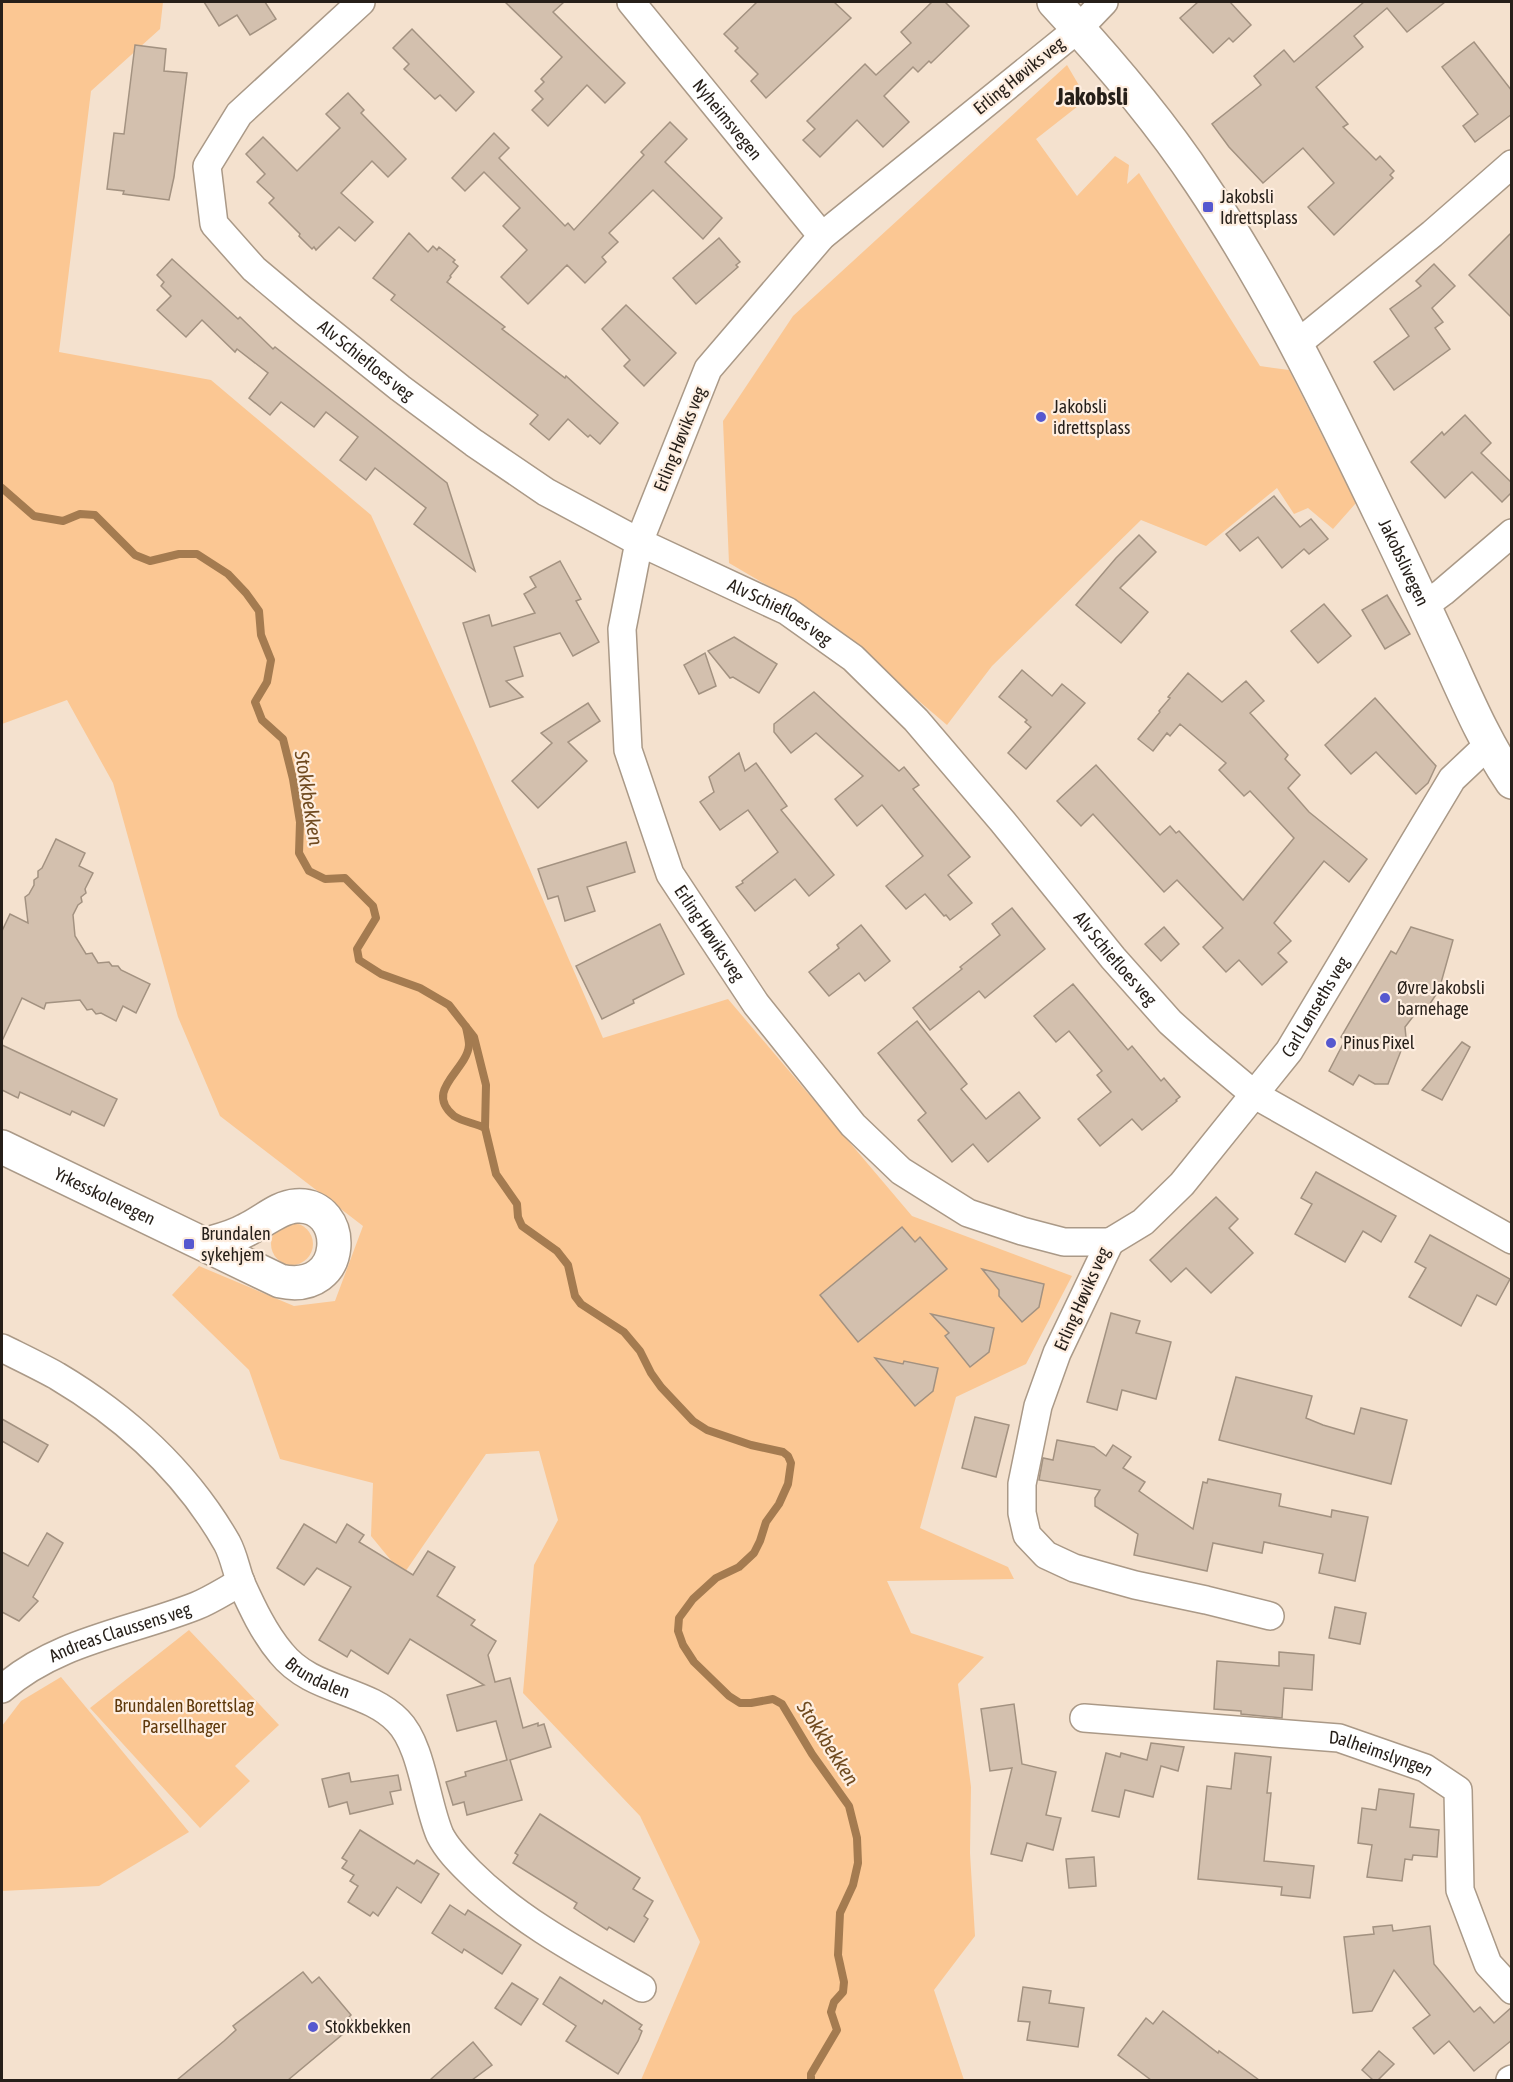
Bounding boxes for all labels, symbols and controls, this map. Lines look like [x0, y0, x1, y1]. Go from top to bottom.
street label: Erling Høviks veg [969, 32, 1069, 119]
street label: Nyheimsvegen [688, 75, 767, 164]
district label: Jakobsli [1055, 83, 1128, 110]
place label: Jakobsli Idrettsplass [1220, 186, 1298, 228]
marker: Jakobsli Idrettsplass [1201, 200, 1215, 214]
street label: Alv Schiefloes veg [314, 316, 419, 405]
street label: Erling Høviks veg [649, 383, 710, 494]
place label: Jakobsli idrettsplass [1053, 396, 1130, 438]
marker: Jakobsli idrettsplass [1034, 410, 1048, 424]
street label: Jakobslivegen [1374, 515, 1434, 609]
street label: Alv Schiefloes veg [725, 574, 836, 650]
water label: Stokkbekken [291, 748, 328, 847]
street label: Erling Høviks veg [670, 881, 749, 985]
street label: Alv Schiefloes veg [1070, 907, 1161, 1010]
street label: Carl Lønseths veg [1277, 952, 1353, 1062]
place label: Øvre Jakobsli barnehage [1397, 977, 1485, 1019]
marker: Øvre Jakobsli barnehage [1378, 991, 1392, 1005]
place label: Pinus Pixel [1343, 1032, 1415, 1053]
marker: Pinus Pixel [1324, 1036, 1338, 1050]
street label: Yrkesskolevegen [51, 1163, 159, 1229]
place label: Brundalen sykehjem [201, 1223, 271, 1265]
marker: Brundalen sykehjem [182, 1237, 196, 1251]
street label: Erling Høviks veg [1049, 1244, 1114, 1354]
street label: Andreas Claussens veg [45, 1598, 194, 1666]
street label: Brundalen [281, 1652, 353, 1702]
park label: Brundalen Borettslag Parsellhager [114, 1695, 254, 1737]
water label: Stokkbekken [792, 1696, 864, 1789]
street label: Dalheimslyngen [1328, 1726, 1437, 1780]
place label: Stokkbekken [325, 2016, 411, 2037]
marker: Stokkbekken [306, 2020, 320, 2034]

